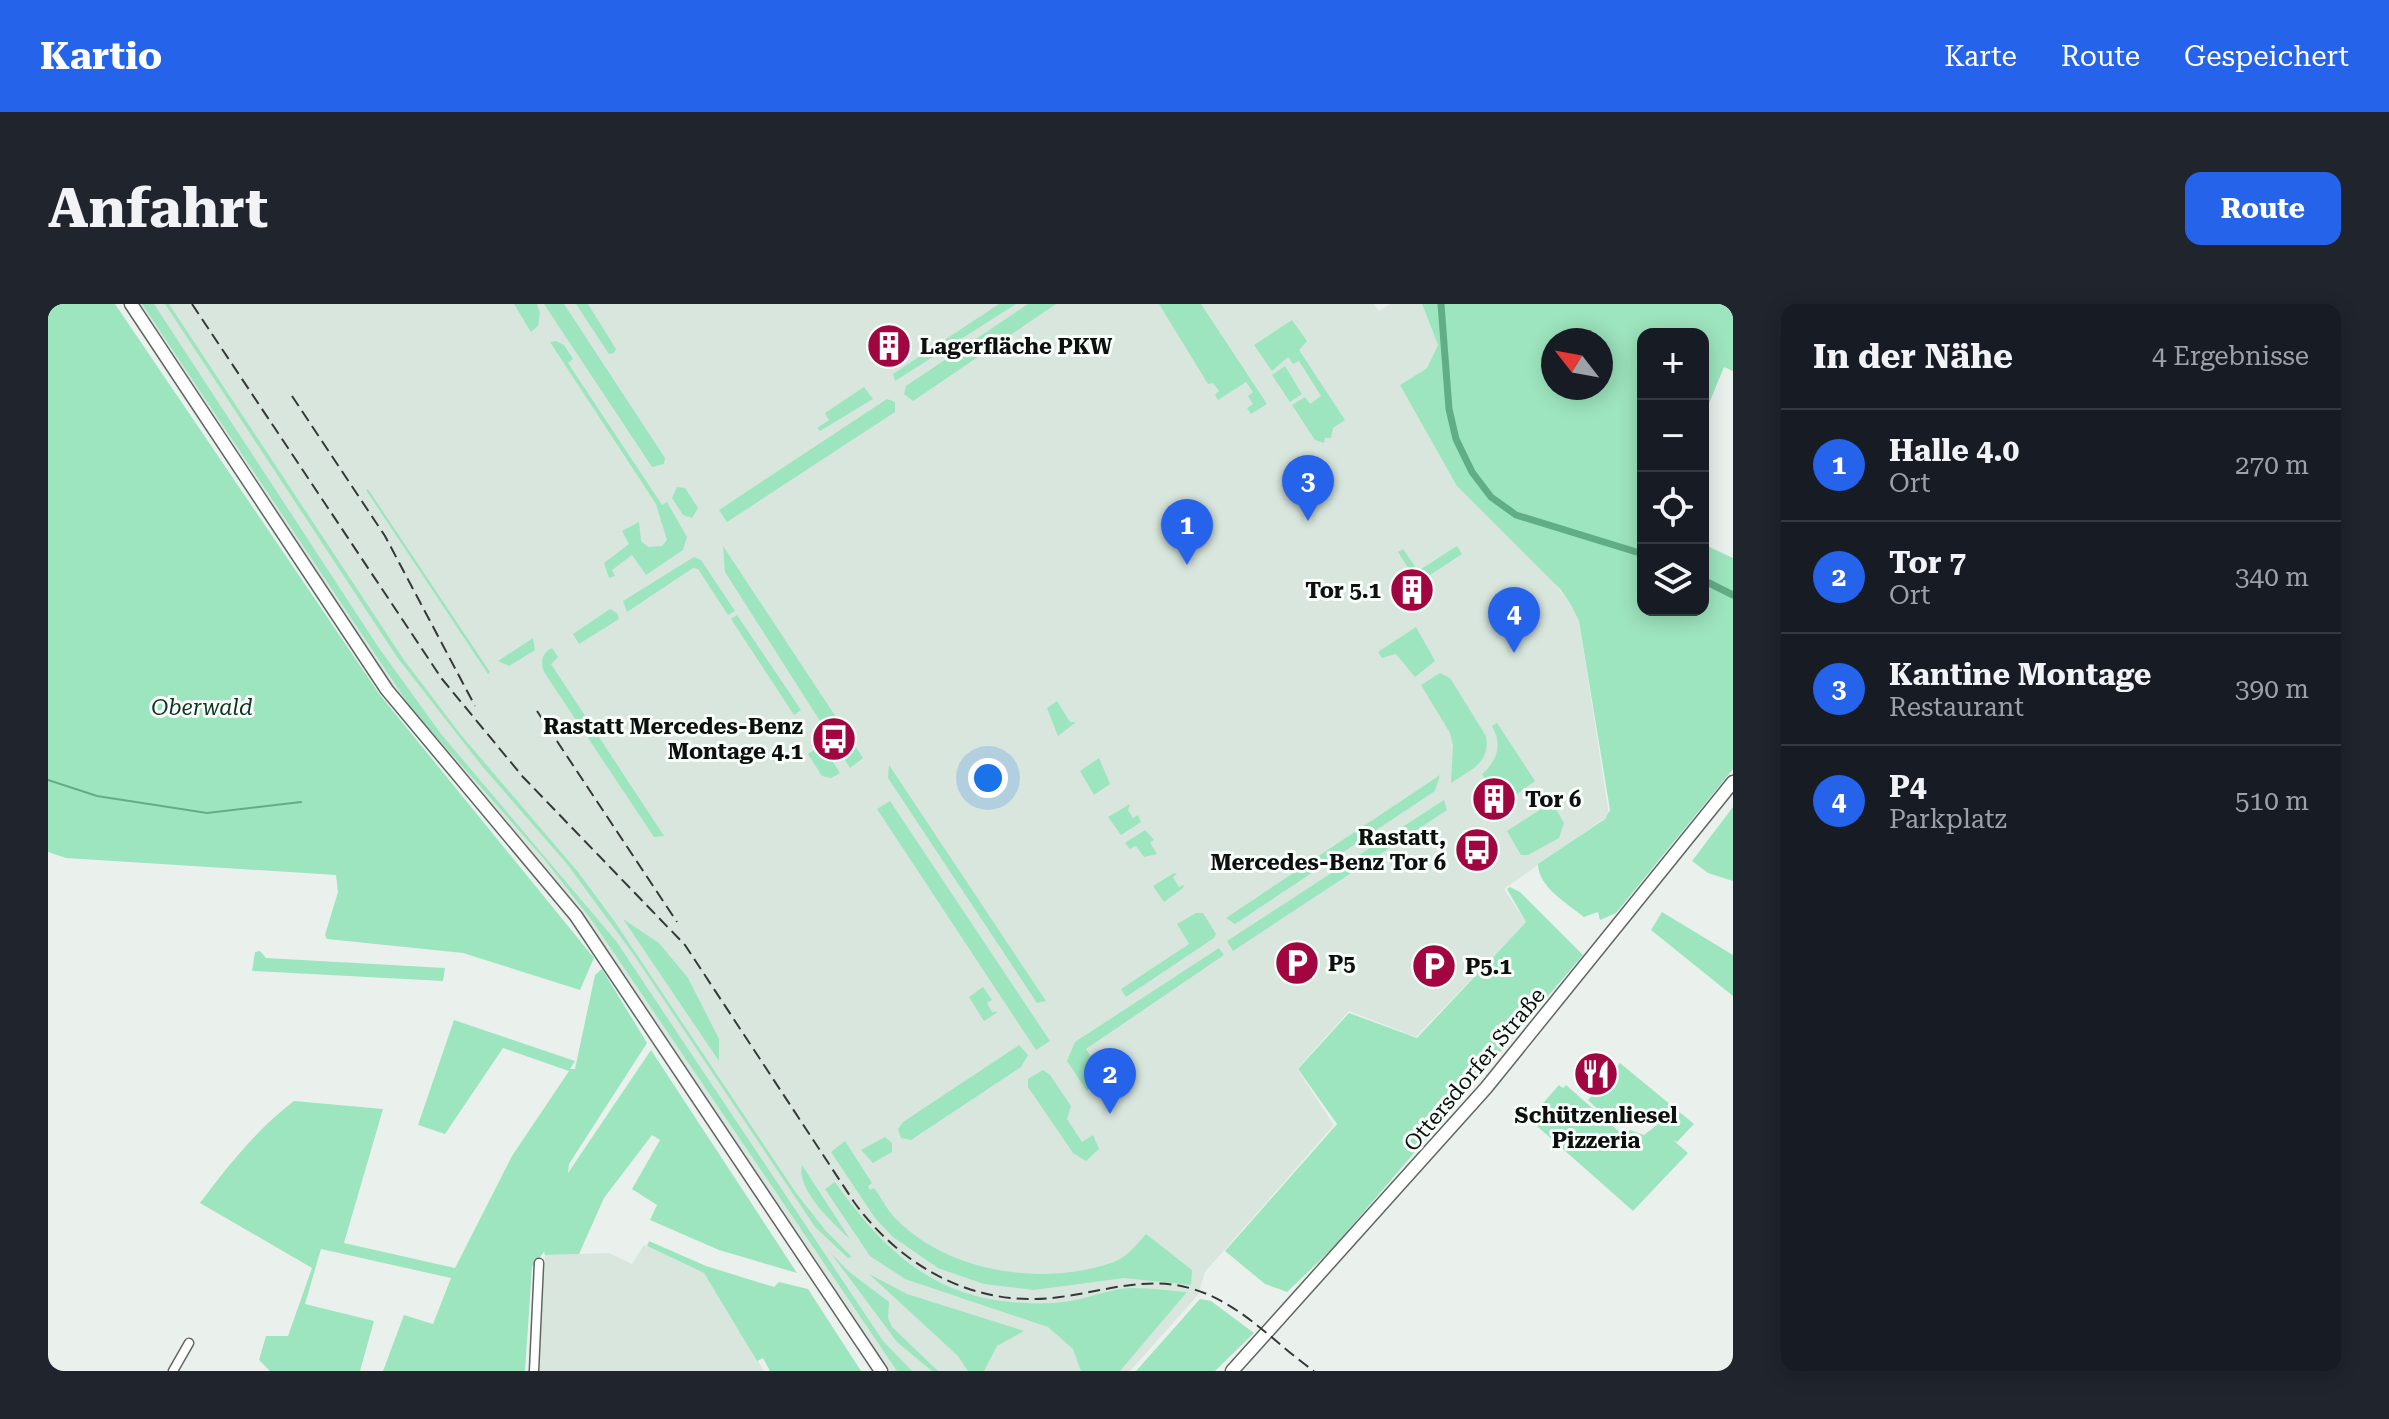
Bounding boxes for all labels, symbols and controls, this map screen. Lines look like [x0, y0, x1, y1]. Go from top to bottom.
text: Kartio [40, 34, 162, 78]
text: Karte [1944, 40, 2017, 73]
text: Route [2061, 40, 2140, 73]
text: Gespeichert [2184, 40, 2349, 73]
button: Route [2185, 172, 2341, 245]
text: Anfahrt [48, 175, 268, 241]
building icon: Lagerfläche PKW [865, 322, 913, 370]
north arrow [1541, 328, 1613, 400]
map controls [1637, 328, 1709, 616]
button: + [1637, 328, 1709, 400]
place label: Lagerfläche PKW [920, 334, 1113, 359]
text: In der Nähe [1813, 336, 2013, 376]
text: 4 Ergebnisse [2152, 341, 2309, 371]
button: − [1637, 400, 1709, 472]
text: Halle 4.0 [1889, 433, 2019, 468]
text: 1 [1832, 450, 1846, 480]
text: 270 m [2235, 450, 2309, 480]
pin: 3 [1282, 455, 1334, 521]
text: Ort [1889, 468, 1930, 498]
button: locate [1637, 472, 1709, 544]
pin: 1 [1161, 499, 1213, 565]
button: layers [1637, 544, 1709, 616]
text: Tor 7 [1889, 545, 1966, 580]
text: 2 [1832, 562, 1846, 592]
text: 340 m [2235, 562, 2309, 592]
building icon: Tor 5.1 [1388, 566, 1436, 614]
place label: Tor 5.1 [1305, 578, 1381, 603]
text: Ort [1889, 580, 1930, 610]
pin: 4 [1488, 587, 1540, 653]
text: Kantine Montage [1889, 657, 2151, 692]
text: 3 [1832, 674, 1846, 704]
text: 390 m [2235, 674, 2309, 704]
text: Restaurant [1889, 692, 2024, 722]
park label: Oberwald [151, 695, 253, 720]
place label: Rastatt Mercedes-Benz Montage 4.1 [543, 714, 803, 764]
bus stop icon: Rastatt Mercedes-Benz Montage 4.1 [810, 715, 858, 763]
your location [968, 758, 1008, 798]
text: P4 [1889, 769, 1927, 804]
building icon: Tor 6 [1470, 775, 1518, 823]
text: 4 [1832, 786, 1846, 816]
text: 510 m [2235, 786, 2309, 816]
place label: Tor 6 [1525, 787, 1581, 812]
text: Parkplatz [1889, 804, 2007, 834]
place label: Rastatt, Mercedes-Benz Tor 6 [1210, 825, 1446, 875]
bus stop icon: Rastatt, Mercedes-Benz Tor 6 [1453, 826, 1501, 874]
parking icon: P5 [1273, 939, 1321, 987]
parking icon: P5.1 [1410, 942, 1458, 990]
place label: P5 [1328, 951, 1356, 976]
place label: P5.1 [1465, 954, 1512, 979]
street label: Ottersdorfer Straße [1399, 983, 1550, 1156]
pin: 2 [1084, 1048, 1136, 1114]
restaurant icon: Schützenliesel Pizzeria [1572, 1050, 1620, 1098]
place label: Schützenliesel Pizzeria [1515, 1103, 1677, 1153]

